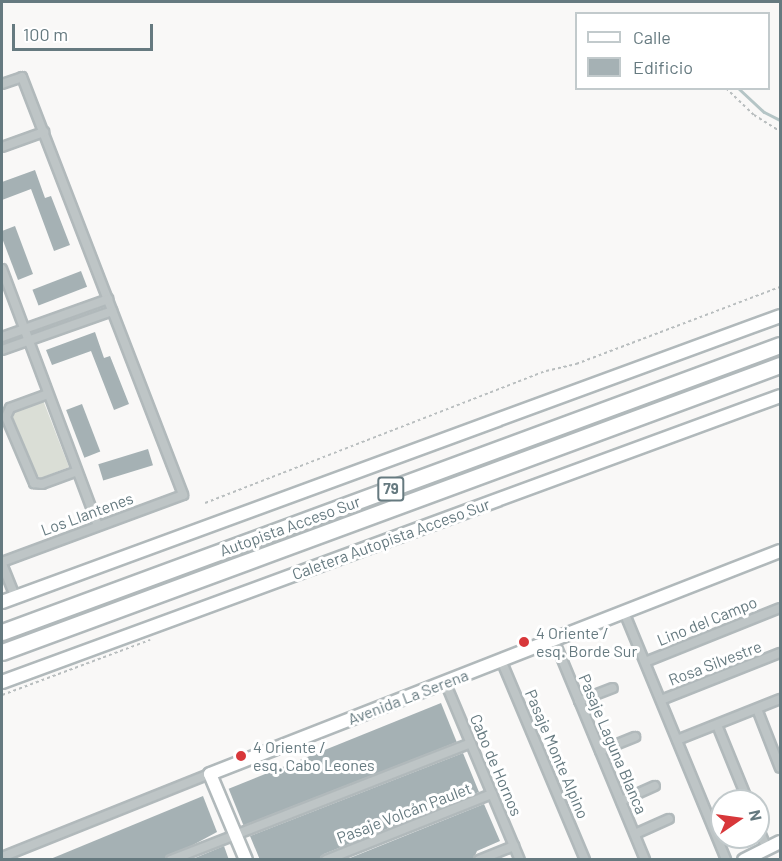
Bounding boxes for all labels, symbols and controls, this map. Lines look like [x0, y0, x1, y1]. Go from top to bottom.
scale bar [15, 12, 156, 50]
legend [575, 12, 770, 90]
text: 100 m [23, 23, 68, 45]
text: Calle [633, 26, 671, 48]
text: Edificio [633, 56, 693, 78]
road number: 79 [376, 477, 406, 501]
street label: Los Llantenes [38, 488, 136, 540]
street label: Autopista Acceso Sur [217, 492, 363, 560]
street label: Caletera Autopista Acceso Sur [289, 494, 493, 584]
street label: Lino del Campo [654, 592, 760, 650]
place label: 4 Oriente / esq. Borde Sur [536, 623, 637, 661]
marker: 4 Oriente / esq. Borde Sur [517, 635, 531, 649]
street label: Rosa Silvestre [666, 636, 764, 690]
street label: Avenida La Serena [345, 665, 471, 729]
street label: Pasaje Laguna Blanca [575, 671, 651, 817]
street label: Pasaje Monte Alpino [521, 686, 593, 822]
street label: Cabo de Hornos [466, 711, 526, 819]
place label: 4 Oriente / esq. Cabo Leones [253, 737, 375, 775]
marker: 4 Oriente / esq. Cabo Leones [234, 749, 248, 763]
street label: Pasaje Volcán Paulet [334, 778, 474, 848]
north arrow [710, 789, 770, 849]
text: N [746, 808, 767, 823]

